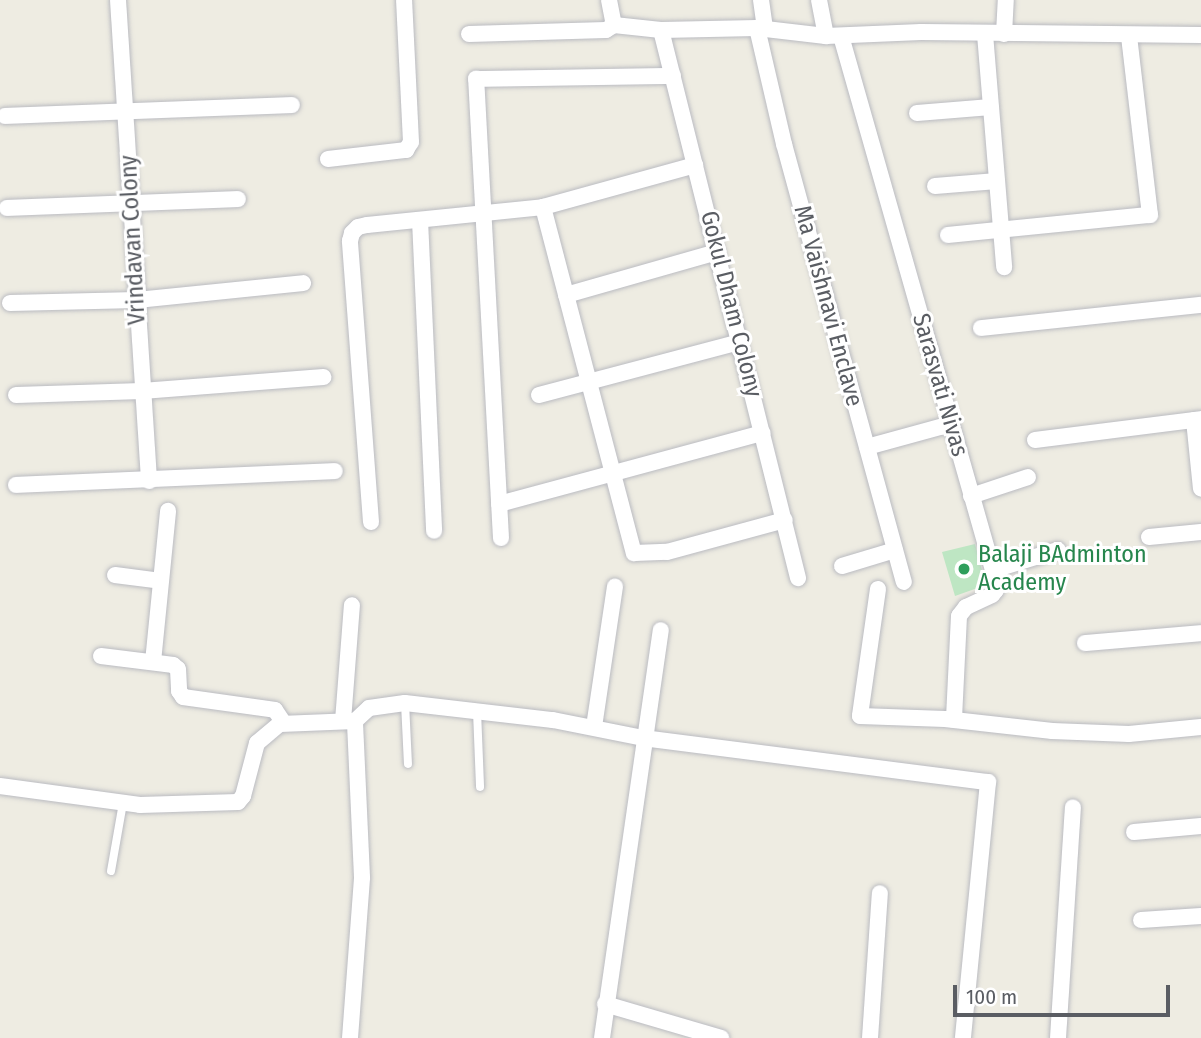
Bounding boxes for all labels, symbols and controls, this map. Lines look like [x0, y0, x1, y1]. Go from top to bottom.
street label: Vrindavan Colony [114, 154, 152, 326]
street label: Ma Vaishnavi Enclave [787, 202, 869, 410]
street label: Gokul Dham Colony [694, 208, 768, 400]
street label: Sarasvati Nivas [906, 310, 974, 460]
place label: Balaji BAdminton Academy [978, 541, 1147, 597]
marker: Balaji BAdminton Academy [956, 561, 972, 577]
scale bar [956, 972, 1173, 1016]
text: 100 m [966, 984, 1017, 1010]

